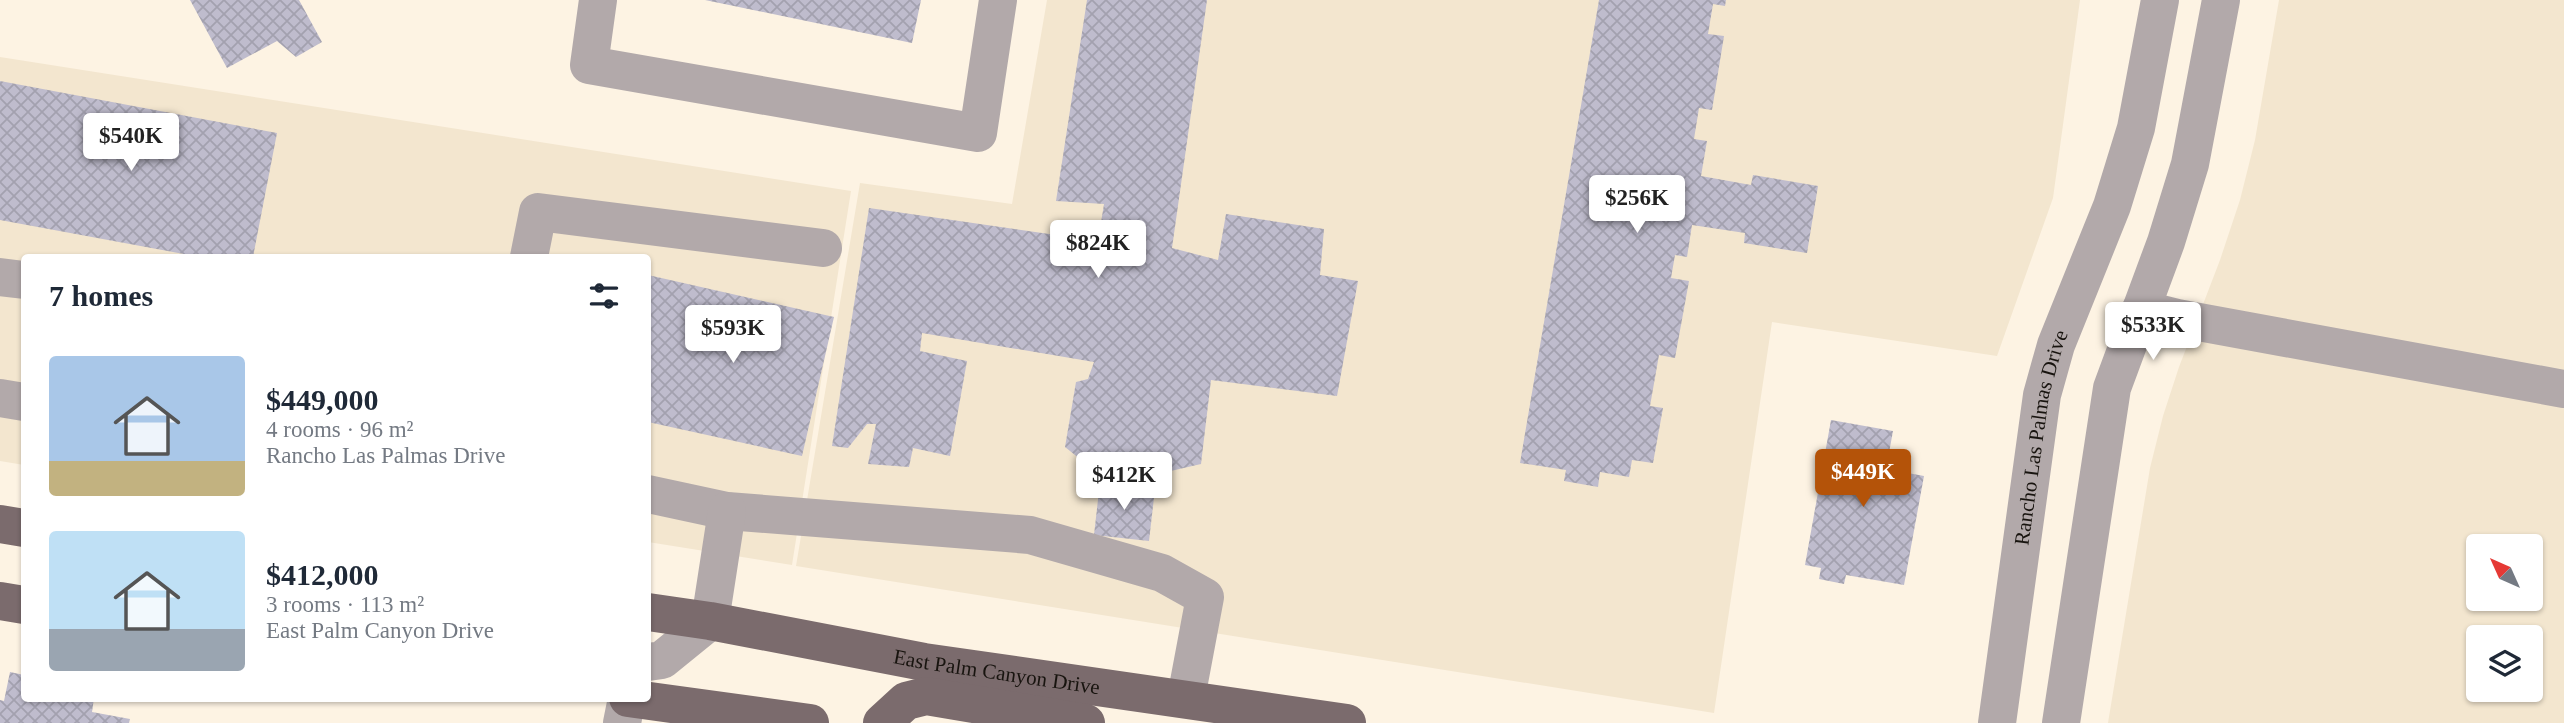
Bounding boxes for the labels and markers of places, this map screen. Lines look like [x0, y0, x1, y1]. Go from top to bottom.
pin: $540K [82, 114, 180, 173]
pin: $256K [1588, 176, 1686, 235]
pin: $824K [1049, 220, 1147, 280]
pin: $533K [2104, 302, 2202, 362]
pin: $593K [684, 306, 782, 365]
pin: $449K [1814, 449, 1912, 509]
pin: $412K [1075, 452, 1173, 512]

